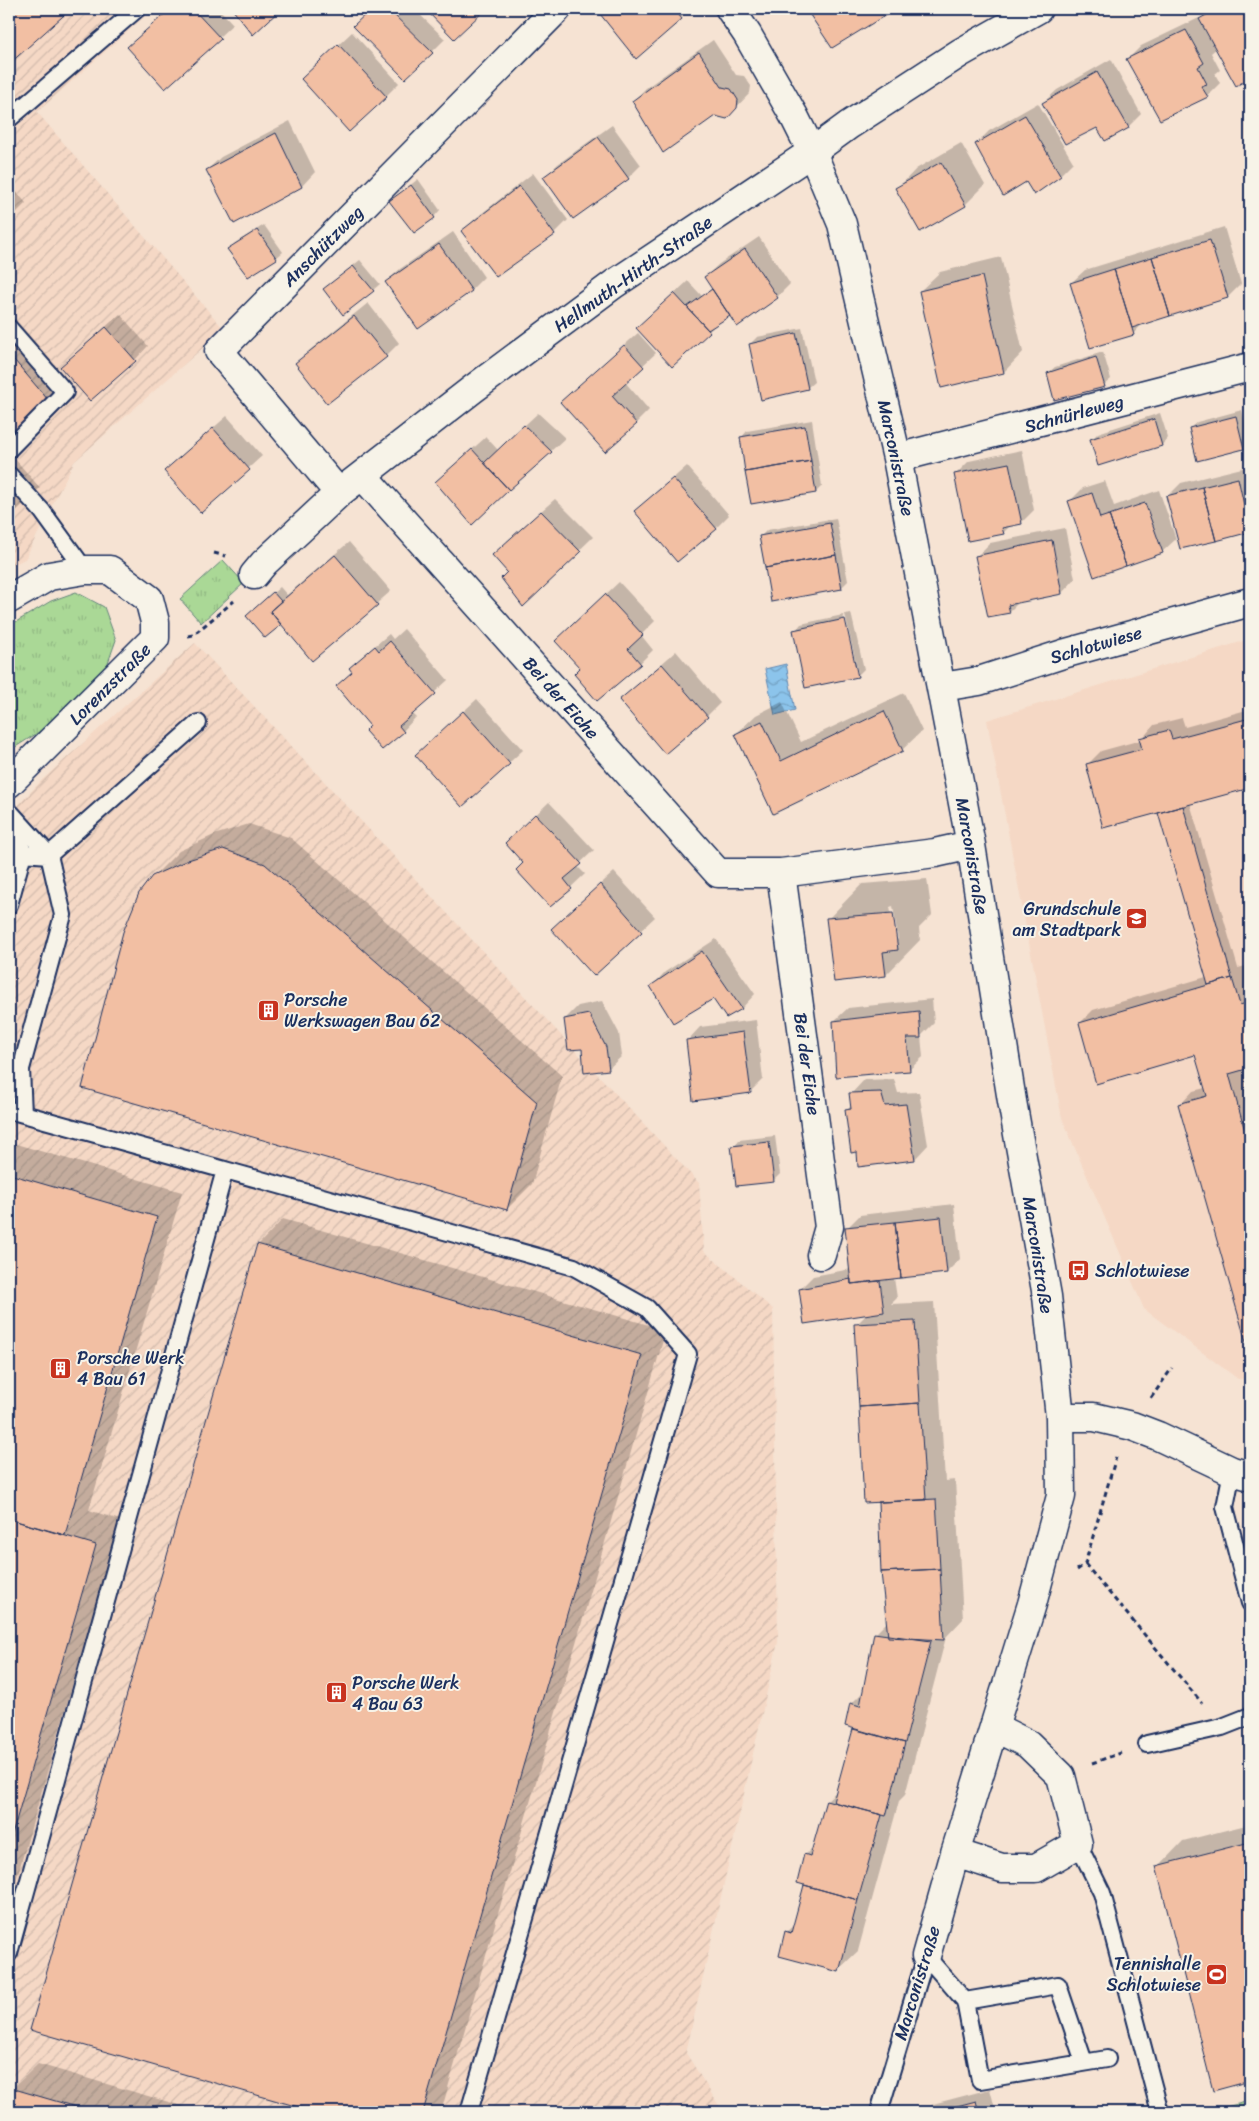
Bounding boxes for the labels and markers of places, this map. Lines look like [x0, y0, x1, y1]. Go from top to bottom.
place label: Grundschule am Stadtpark [1012, 893, 1121, 946]
school or university icon: Grundschule am Stadtpark [1125, 907, 1149, 931]
place label: Porsche Werkswagen Bau 62 [284, 984, 440, 1037]
building icon: Porsche Werkswagen Bau 62 [256, 998, 280, 1022]
place label: Schlotwiese [1095, 1255, 1190, 1287]
bus stop icon: Schlotwiese [1067, 1259, 1091, 1283]
place label: Porsche Werk 4 Bau 61 [77, 1342, 185, 1395]
building icon: Porsche Werk 4 Bau 61 [49, 1356, 73, 1380]
place label: Porsche Werk 4 Bau 63 [352, 1667, 460, 1720]
building icon: Porsche Werk 4 Bau 63 [324, 1681, 348, 1705]
place label: Tennishalle Schlotwiese [1106, 1948, 1201, 2001]
sports icon: Tennishalle Schlotwiese [1205, 1962, 1229, 1986]

